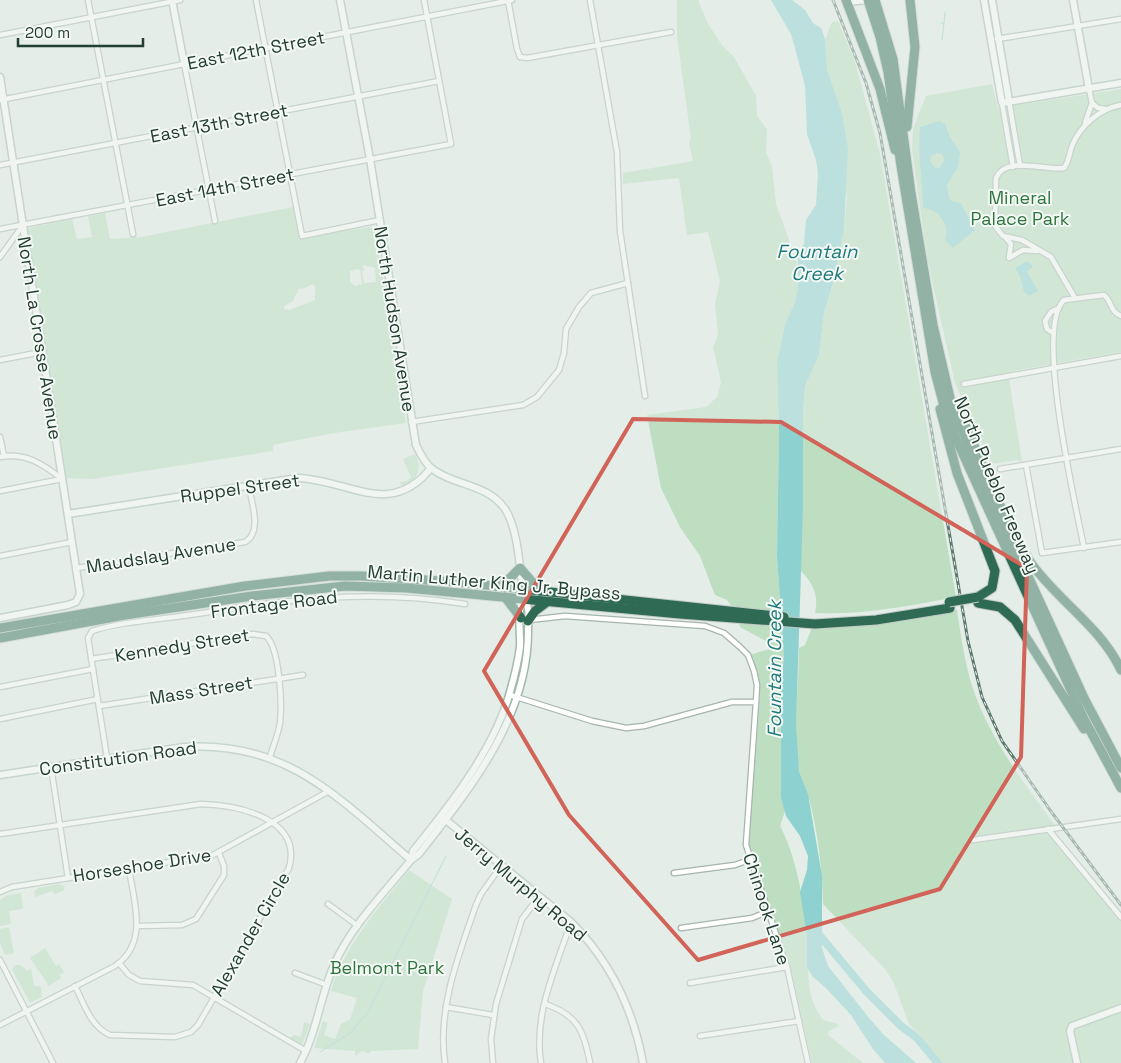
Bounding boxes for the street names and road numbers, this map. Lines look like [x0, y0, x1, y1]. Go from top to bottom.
street label: East 12th Street [185, 25, 327, 75]
street label: East 13th Street [148, 98, 290, 148]
street label: East 14th Street [154, 162, 296, 212]
street label: North Hudson Avenue [369, 224, 421, 414]
street label: North La Crosse Avenue [13, 235, 67, 441]
street label: North Pueblo Freeway [949, 393, 1045, 577]
street label: Ruppel Street [179, 468, 301, 508]
street label: Maudslay Avenue [84, 532, 238, 578]
street label: Martin Luther King Jr. Bypass [366, 559, 622, 605]
street label: Frontage Road [209, 585, 339, 623]
street label: Kennedy Street [113, 623, 251, 667]
street label: Mass Street [148, 670, 254, 710]
street label: Constitution Road [38, 736, 198, 780]
street label: Jerry Murphy Road [450, 822, 592, 946]
street label: Horseshoe Drive [71, 843, 213, 887]
street label: Chinook Lane [738, 850, 796, 968]
street label: Alexander Circle [205, 868, 295, 1000]

